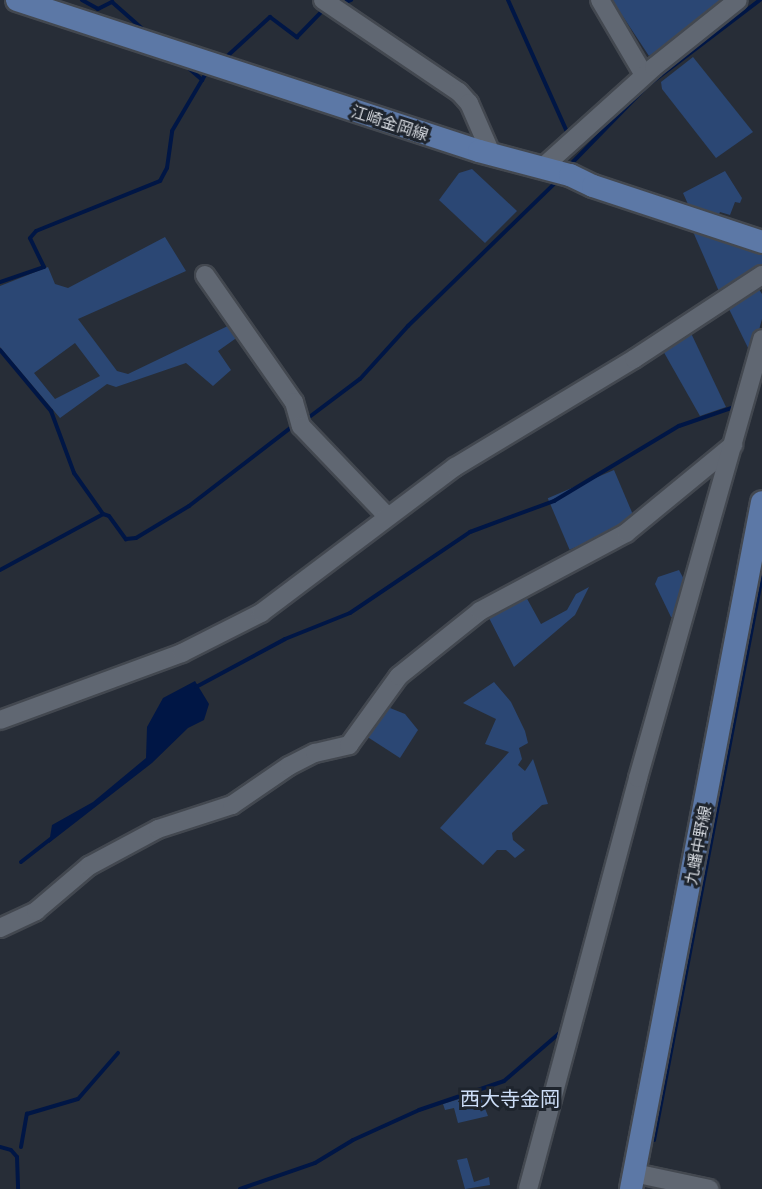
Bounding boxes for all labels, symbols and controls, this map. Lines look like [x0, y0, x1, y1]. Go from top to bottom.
street label: 江崎金岡線 [349, 101, 431, 143]
street label: 九蟠中野線 [680, 804, 714, 886]
district label: 西大寺金岡 [460, 1085, 560, 1109]

